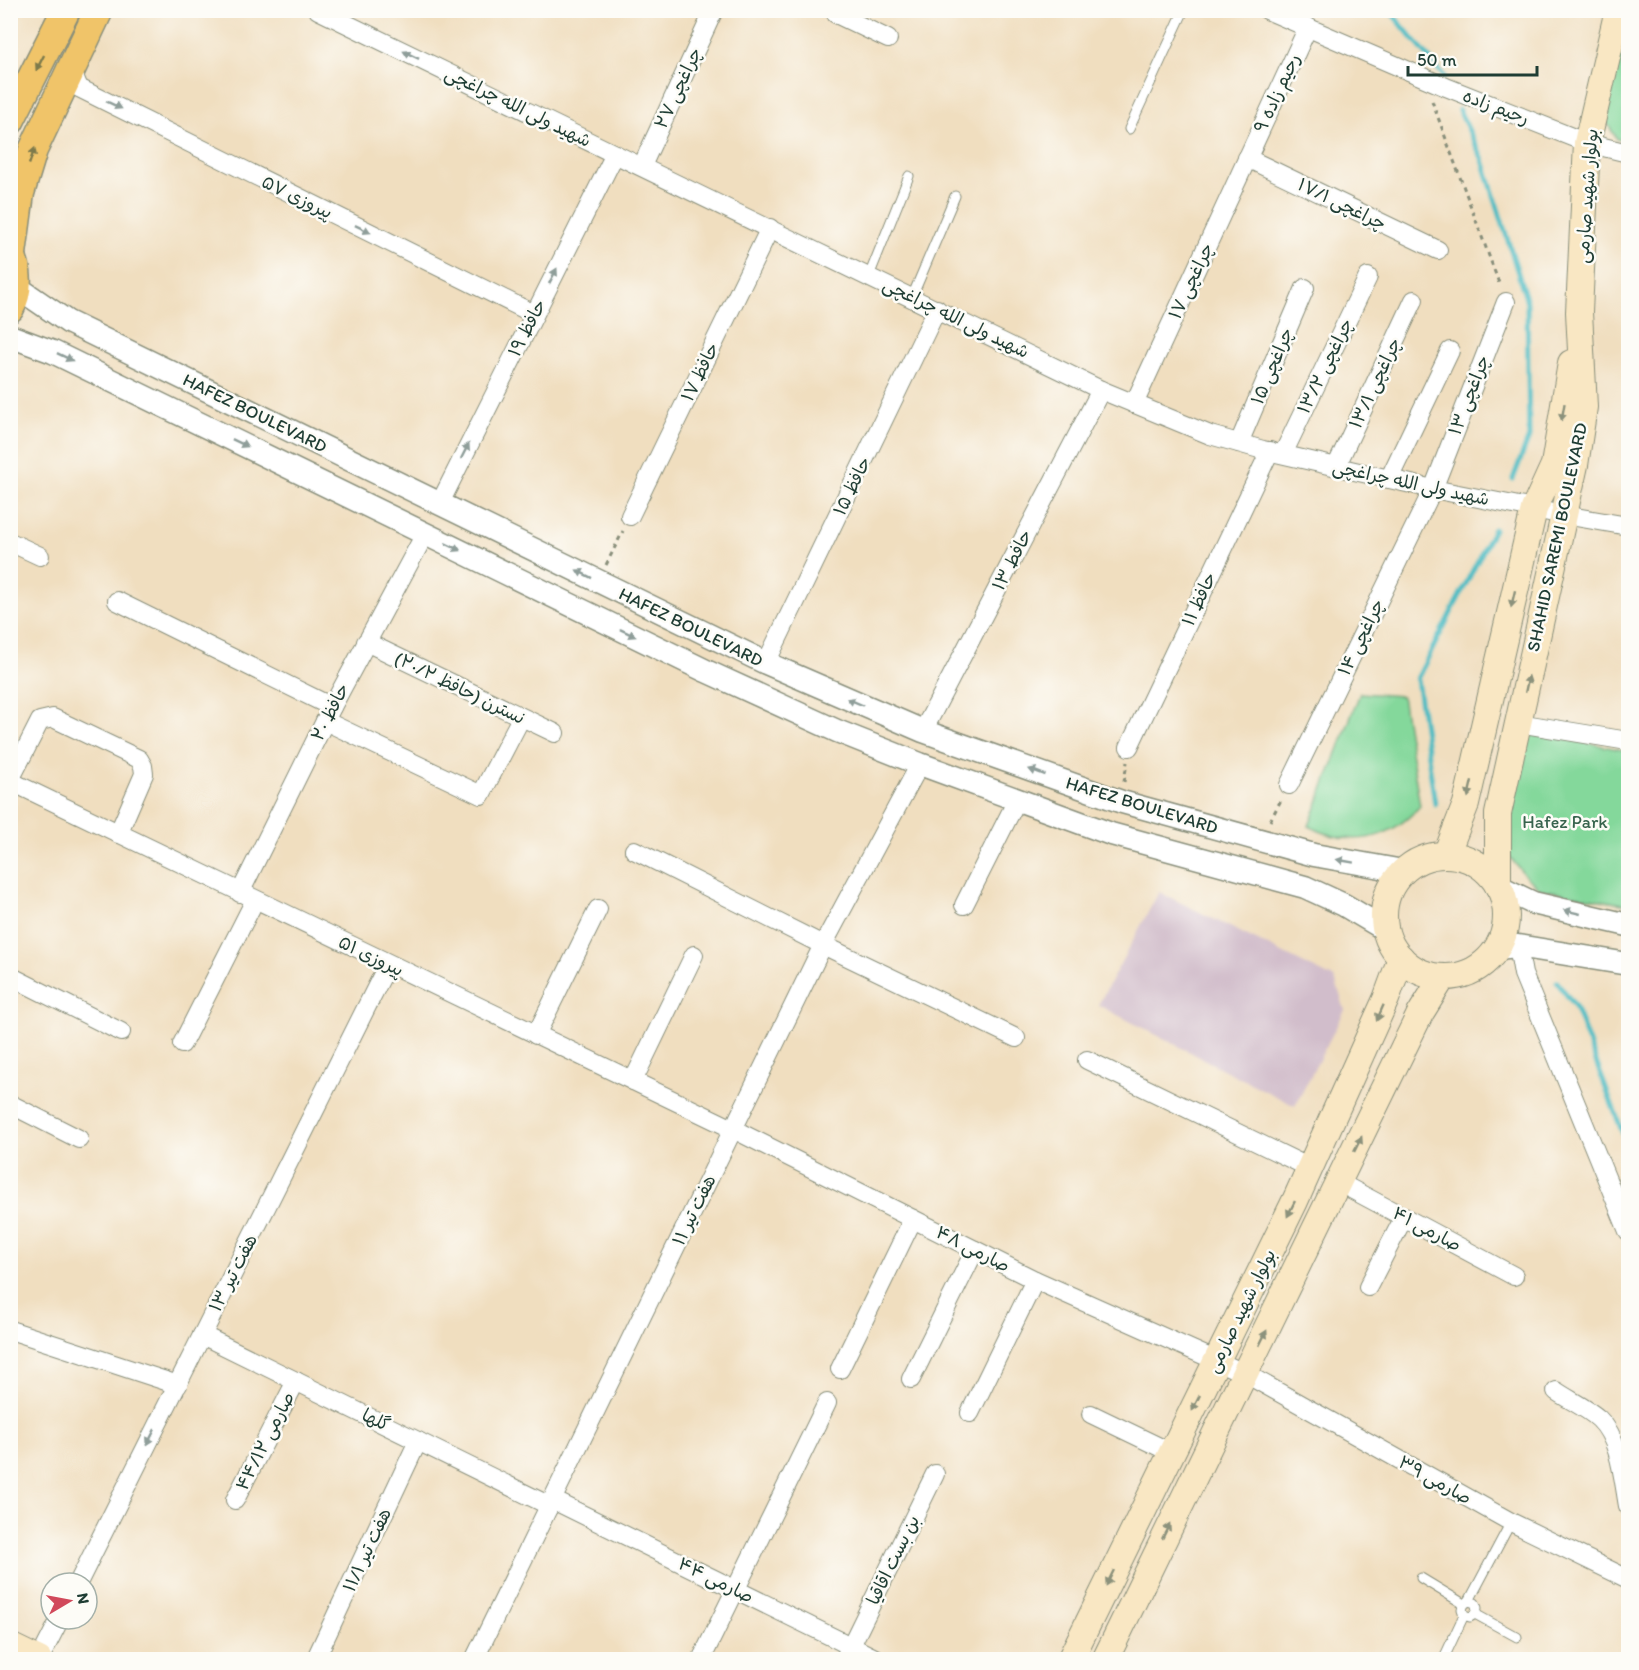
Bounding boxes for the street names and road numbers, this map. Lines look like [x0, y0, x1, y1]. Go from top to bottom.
street label: چراغچی ۲۷ [650, 44, 707, 133]
street label: رحیم زاده ۹ [1249, 50, 1308, 137]
street label: شهید ولی الله چراغچی [441, 62, 595, 153]
street label: رحیم زاده [1459, 84, 1532, 132]
street label: بولوار شهید صارمی [1571, 128, 1604, 264]
street label: پیروزی ۵۷ [258, 170, 336, 224]
street label: چراغچی ۱۷/۱ [1294, 173, 1390, 236]
street label: چراغچی ۱۷ [1164, 239, 1219, 323]
street label: شهید ولی الله چراغچی [879, 273, 1033, 364]
street label: حافظ ۱۹ [503, 296, 551, 360]
street label: چراغچی ۱۳/۲ [1292, 315, 1358, 418]
street label: چراغچی ۱۵ [1246, 324, 1299, 408]
street label: چراغچی ۱۳/۱ [1344, 334, 1407, 432]
street label: حافظ ۱۷ [676, 339, 724, 405]
street label: چراغچی ۱۳ [1444, 352, 1495, 438]
street label: HAFEZ BOULEVARD [179, 369, 331, 457]
street label: SHAHID SAREMI BOULEVARD [1522, 420, 1592, 653]
street label: حافظ ۱۵ [828, 453, 876, 519]
street label: شهید ولی الله چراغچی [1330, 456, 1491, 511]
street label: حافط ۱۳ [987, 526, 1037, 594]
street label: حافظ ۱۱ [1177, 569, 1221, 629]
street label: HAFEZ BOULEVARD [615, 583, 767, 671]
street label: چراغچی ۱۴ [1333, 595, 1390, 679]
street label: نسترن (حافظ ۲۰/۲) [391, 647, 529, 729]
street label: حافظ ۲۰ [306, 680, 354, 744]
street label: HAFEZ BOULEVARD [1063, 771, 1221, 839]
street label: پیروزی ۵۱ [334, 931, 407, 982]
street label: هفت تیر ۱۱ [668, 1171, 720, 1249]
street label: صارمی ۴۱ [1389, 1202, 1465, 1256]
street label: صارمی ۴۸ [932, 1221, 1014, 1277]
street label: هفت تیر ۱۳ [204, 1231, 262, 1315]
street label: بولوار شهید صارمی [1202, 1246, 1281, 1377]
street label: صارمی ۴۴/۱۲ [231, 1388, 299, 1494]
street label: گلها [358, 1404, 394, 1436]
street label: صارمی ۳۹ [1394, 1451, 1476, 1509]
street label: هفت تیر ۱۱/۱ [338, 1505, 396, 1595]
street label: بن بست اقاقیا [862, 1512, 924, 1608]
street label: صارمی ۴۴ [675, 1552, 757, 1608]

